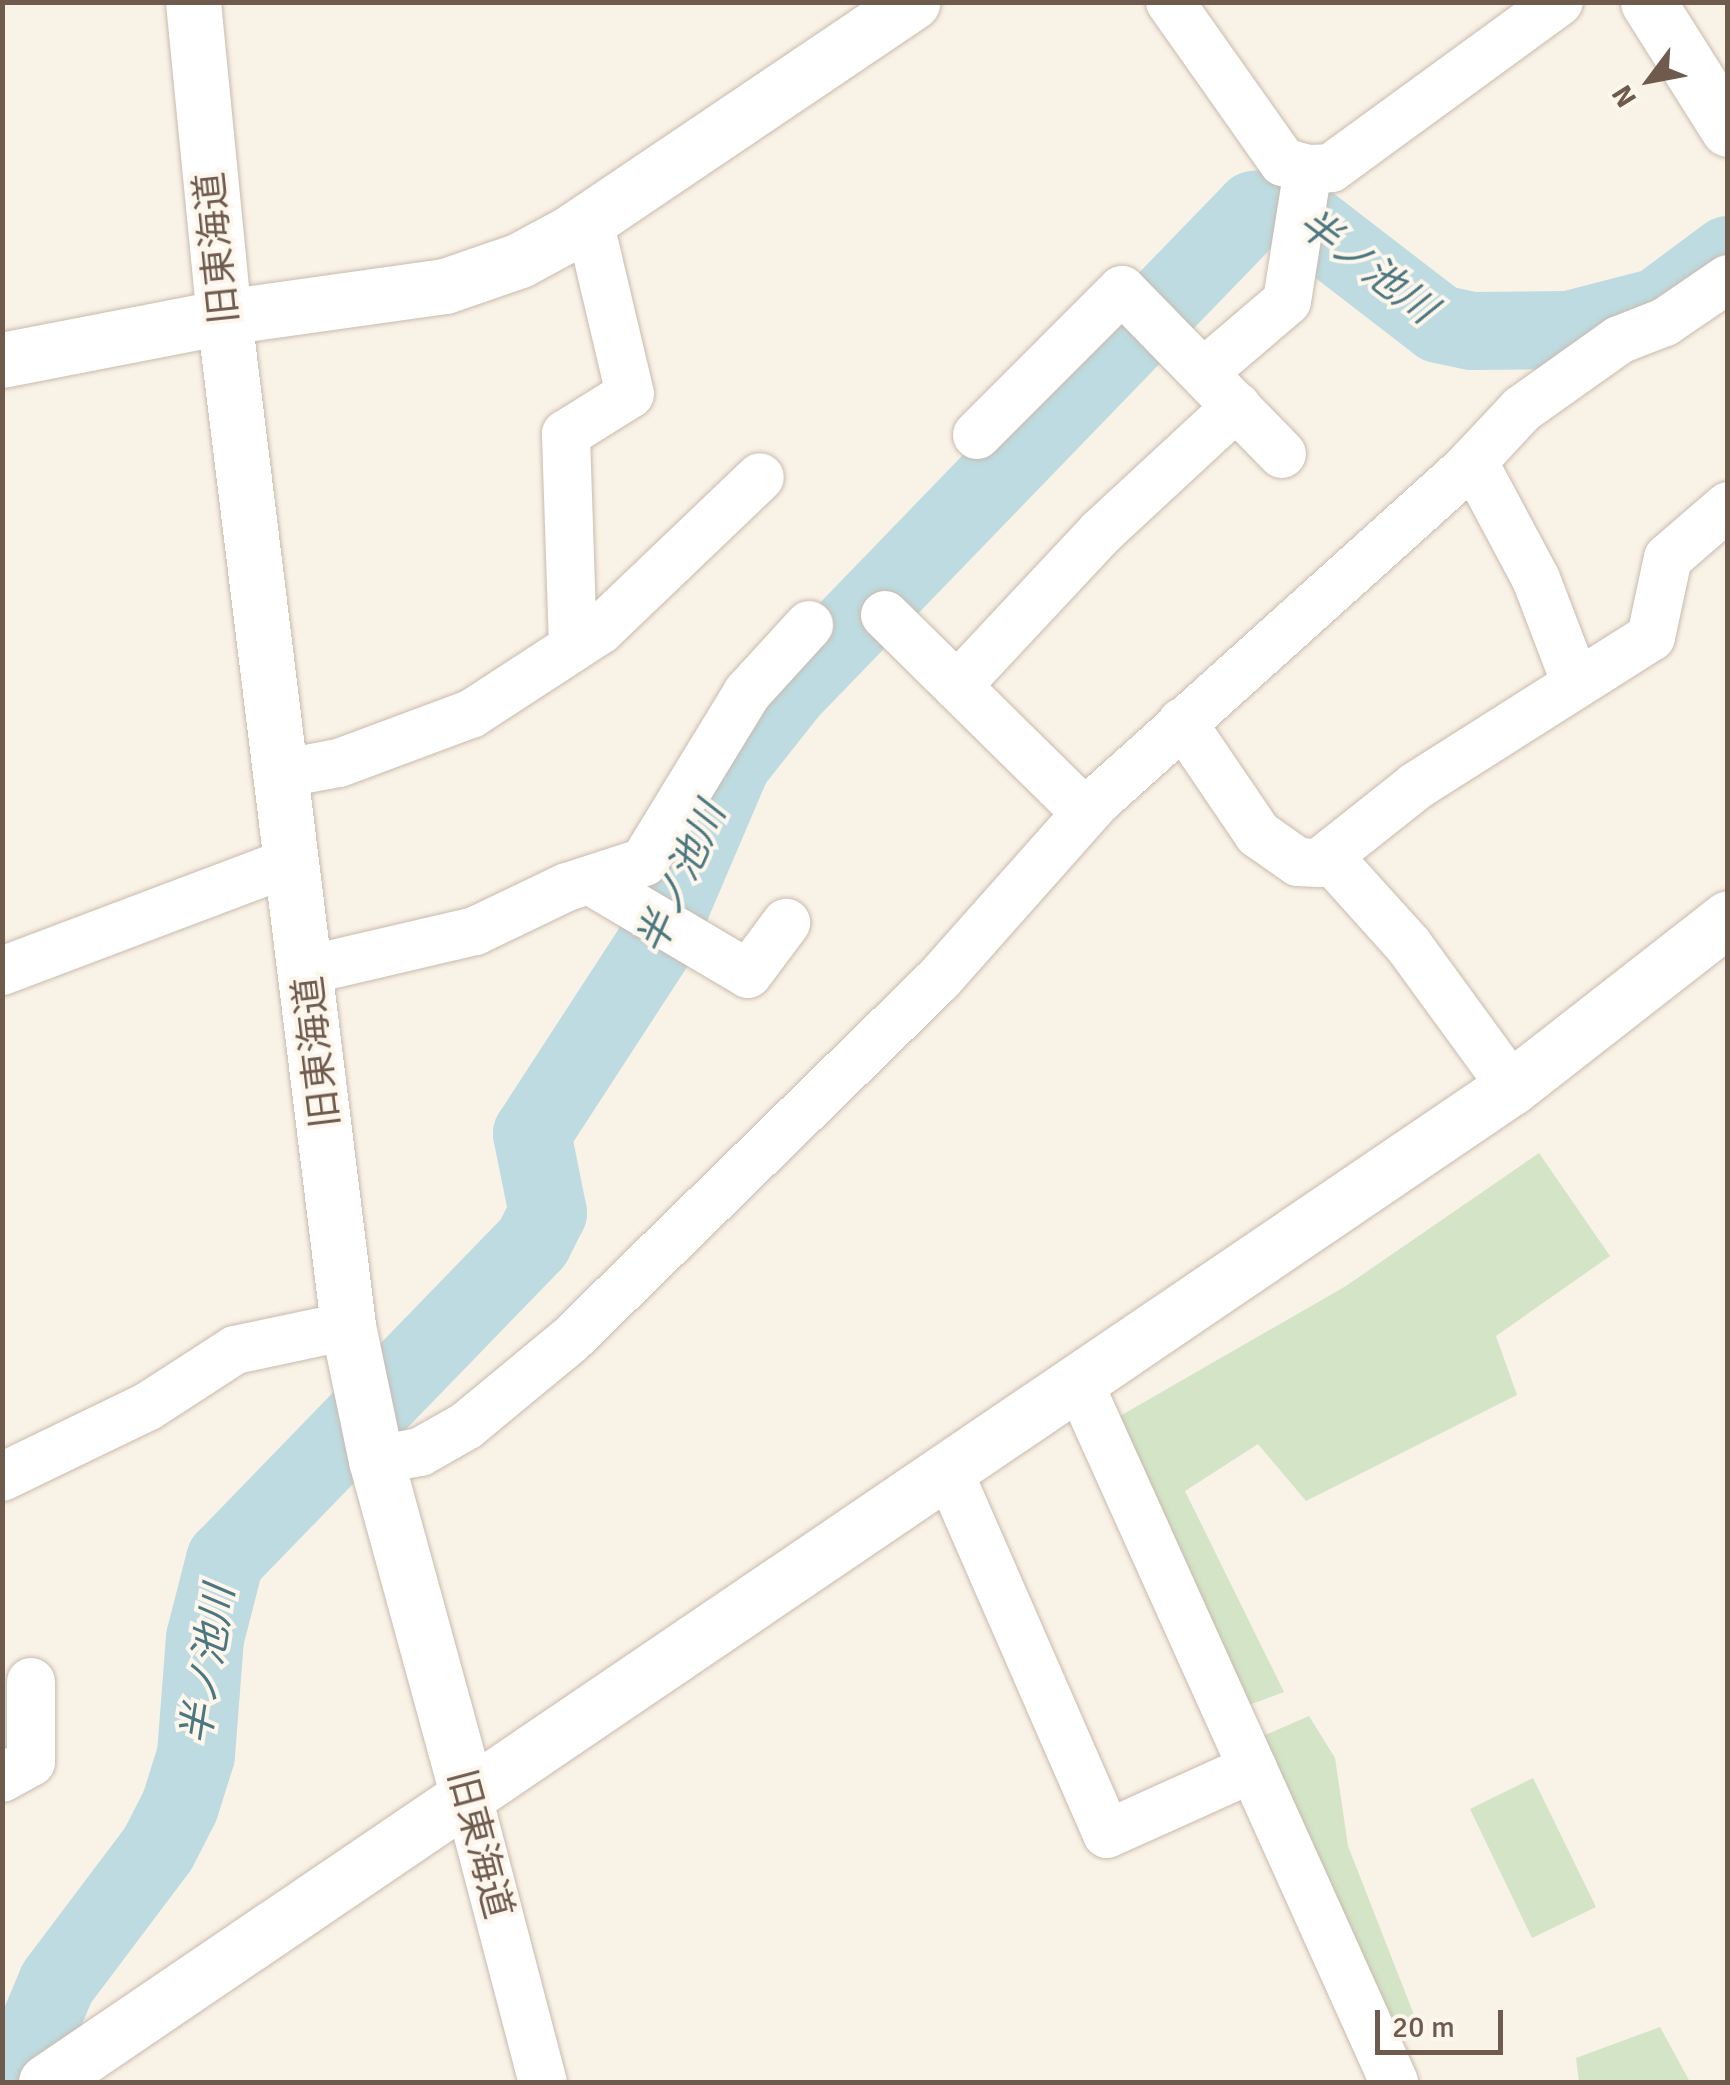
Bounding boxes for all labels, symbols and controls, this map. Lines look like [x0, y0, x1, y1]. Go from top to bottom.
north arrow [1600, 30, 1700, 130]
text: N [1605, 79, 1644, 113]
street label: 旧東海道 [186, 170, 248, 326]
water label: 半ノ池川 [1289, 199, 1445, 333]
water label: 半ノ池川 [627, 795, 735, 961]
street label: 旧東海道 [285, 974, 349, 1130]
water label: 半ノ池川 [172, 1582, 244, 1748]
street label: 旧東海道 [438, 1765, 522, 1923]
scale bar [1380, 1990, 1508, 2052]
text: 20 m [1392, 2009, 1455, 2046]

